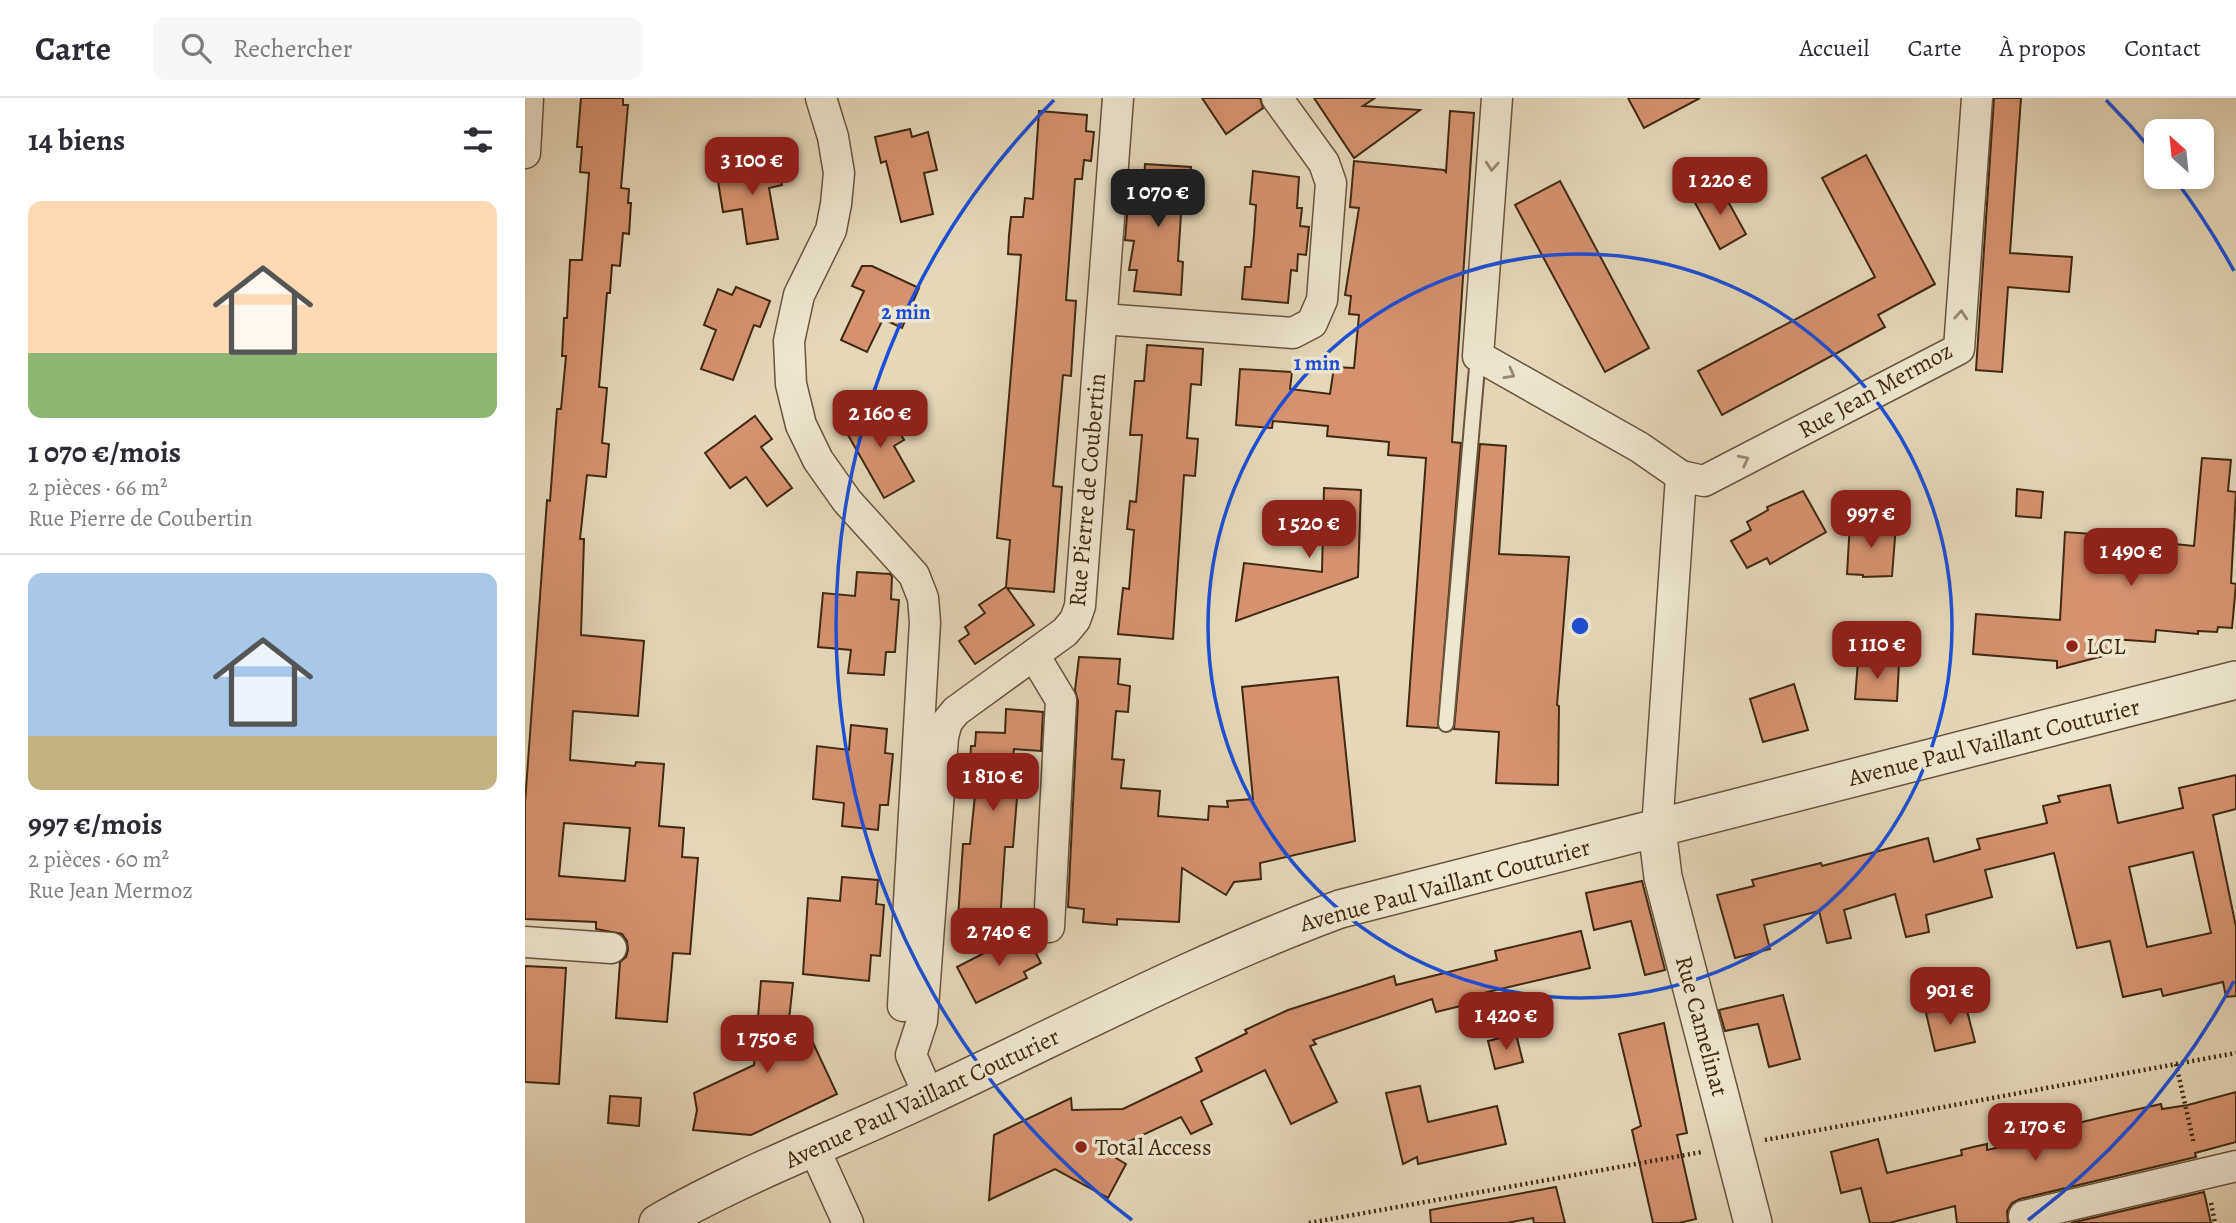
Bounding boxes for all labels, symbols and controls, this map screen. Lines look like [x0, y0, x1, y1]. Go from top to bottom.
search box [153, 17, 643, 80]
text: Carte [35, 26, 111, 71]
icon: search [177, 29, 215, 67]
text: Rechercher [233, 31, 353, 66]
text: Accueil [1799, 32, 1869, 64]
text: Carte [1907, 32, 1962, 64]
text: À propos [2000, 32, 2086, 64]
text: Contact [2124, 32, 2201, 64]
north arrow [2144, 119, 2214, 189]
map controls [2144, 119, 2214, 189]
text: 14 biens [28, 120, 125, 160]
icon: filters [459, 121, 497, 159]
pin: 3 100 € [687, 138, 817, 197]
text: 3 100 € [721, 144, 783, 175]
pin: 1 220 € [1655, 158, 1785, 217]
one-way arrow [1485, 161, 1500, 172]
text: 1 220 € [1688, 164, 1752, 195]
pin: 1 070 € [1093, 170, 1223, 229]
text: 1 070 € [1127, 176, 1189, 207]
icon: home [200, 247, 326, 373]
text: 2 min [881, 298, 931, 326]
one-way arrow [1954, 309, 1969, 320]
street label: Rue Jean Mermoz [1792, 334, 1958, 446]
text: 1 min [1294, 349, 1341, 377]
one-way arrow [1502, 366, 1515, 379]
street label: Rue Pierre de Coubertin [1061, 372, 1113, 608]
pin: 2 160 € [815, 390, 945, 450]
text: 2 160 € [849, 397, 911, 428]
text: 1 070 €/mois [28, 432, 181, 472]
one-way arrow [1737, 455, 1749, 469]
text: 2 pièces · 66 m² [28, 472, 168, 503]
pin: 997 € [1822, 490, 1920, 550]
text: 997 € [1847, 497, 1895, 528]
pin: 1 520 € [1244, 500, 1374, 560]
text: Rue Pierre de Coubertin [28, 503, 253, 534]
text: 1 520 € [1278, 507, 1340, 538]
pin: 1 490 € [2066, 528, 2196, 588]
text: 1 490 € [2100, 535, 2162, 566]
centre of rings [1568, 614, 1592, 638]
icon: home [200, 619, 326, 745]
pin: 1 110 € [1812, 622, 1942, 681]
text: 1 110 € [1848, 628, 1906, 659]
place label: LCL [2086, 630, 2126, 662]
marker: LCL [2064, 638, 2080, 654]
street label: Avenue Paul Vaillant Couturier [1844, 690, 2143, 794]
pin: 1 810 € [928, 754, 1058, 813]
text: 1 810 € [963, 760, 1023, 791]
text: 997 €/mois [28, 804, 163, 844]
street label: Avenue Paul Vaillant Couturier [1295, 831, 1594, 939]
text: 2 pièces · 60 m² [28, 844, 169, 875]
text: Rue Jean Mermoz [28, 875, 193, 906]
pin: 2 740 € [934, 908, 1064, 968]
text: 2 740 € [967, 915, 1031, 946]
street label: Rue Camelinat [1668, 952, 1736, 1100]
pin: 901 € [1901, 968, 1999, 1027]
text: 901 € [1926, 974, 1974, 1005]
pin: 1 420 € [1441, 992, 1571, 1052]
text: 1 420 € [1475, 999, 1537, 1030]
pin: 1 750 € [702, 1016, 832, 1075]
street label: Avenue Paul Vaillant Couturier [779, 1020, 1064, 1176]
text: 1 750 € [737, 1022, 797, 1053]
pin: 2 170 € [1970, 1104, 2100, 1163]
text: 2 170 € [2004, 1110, 2066, 1141]
place label: Total Access [1095, 1131, 1212, 1163]
marker: Total Access [1073, 1139, 1089, 1155]

